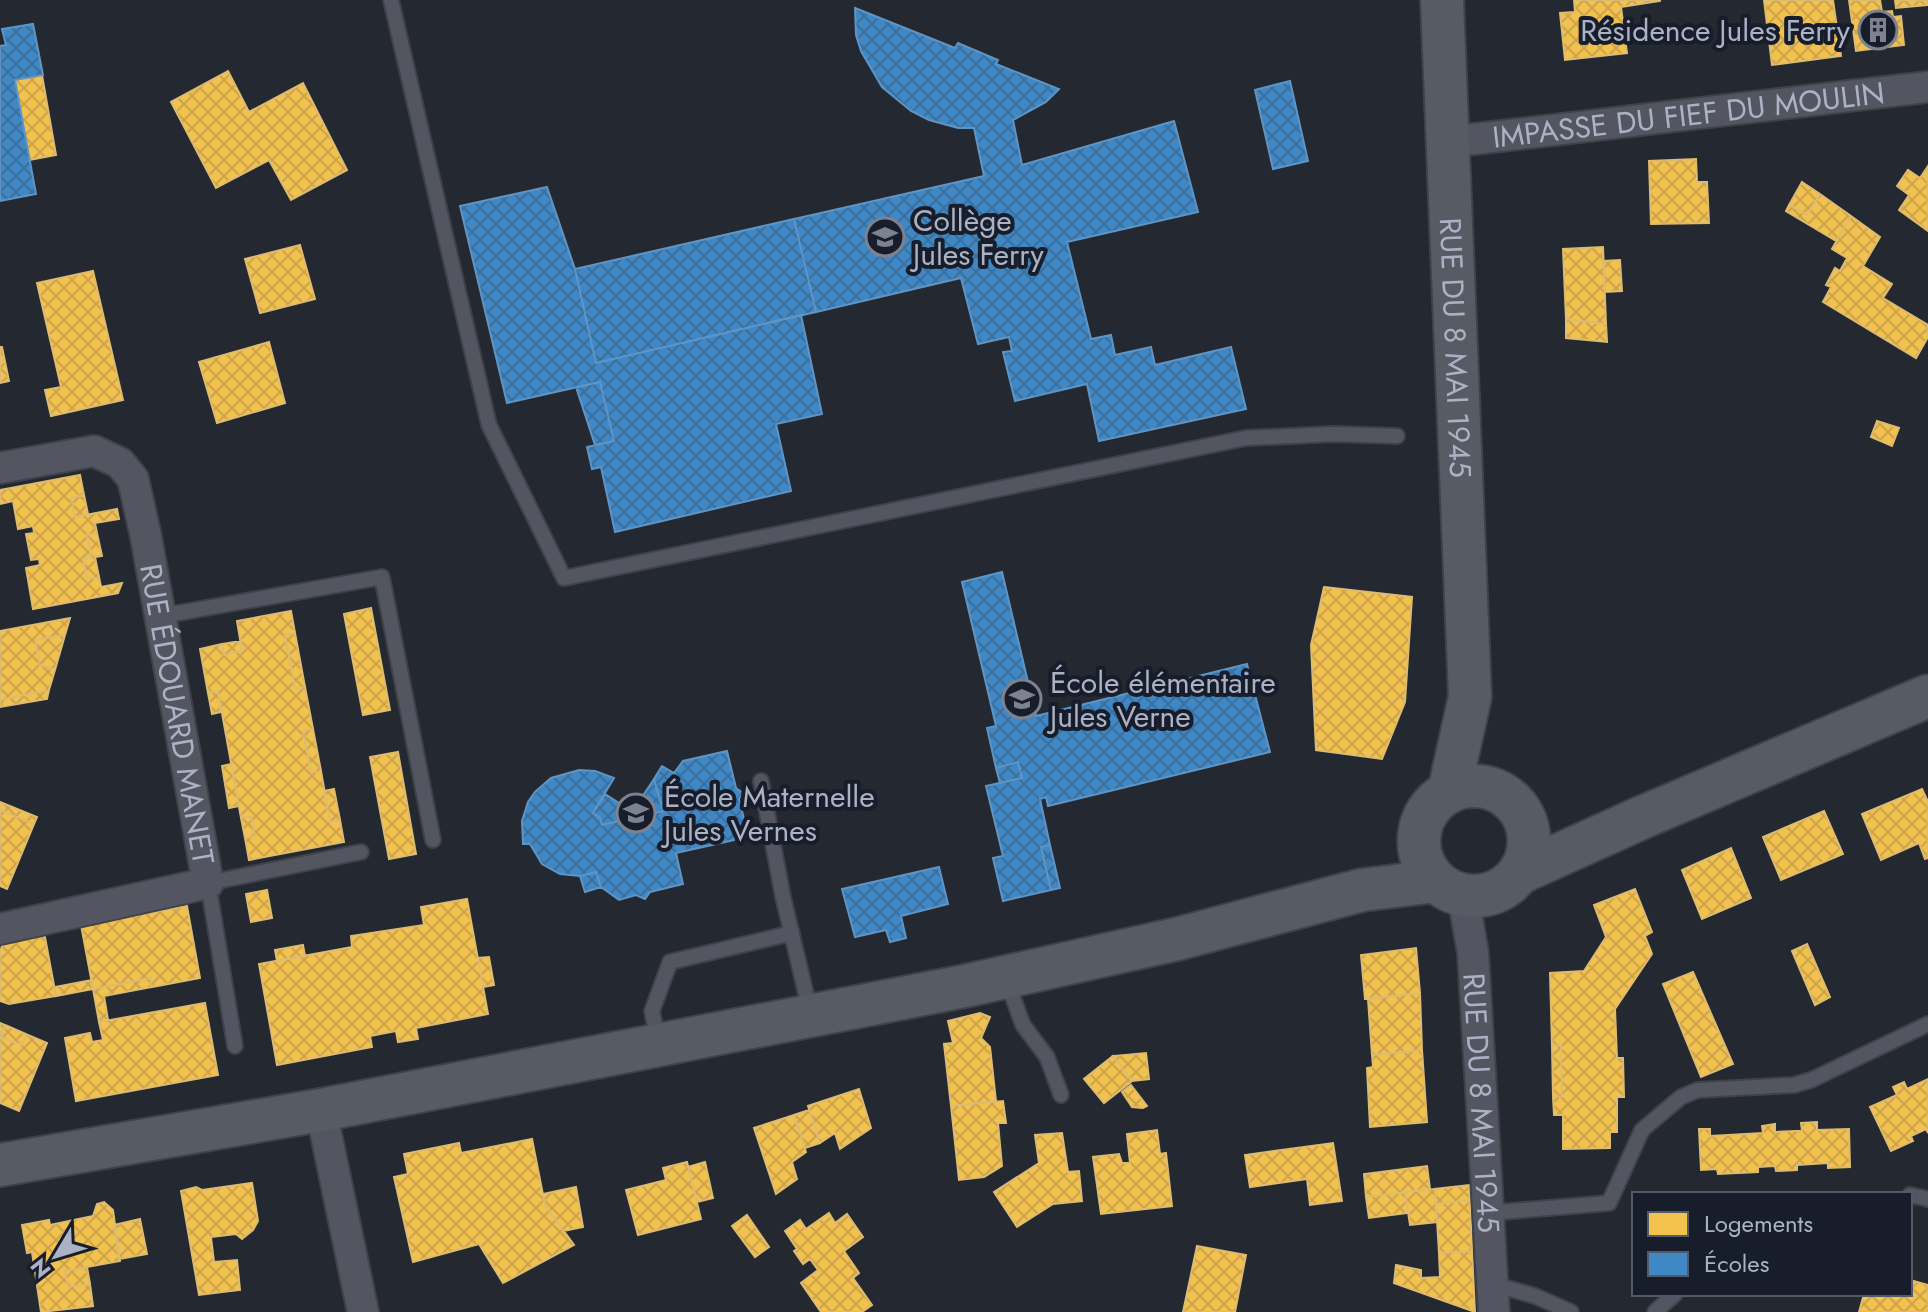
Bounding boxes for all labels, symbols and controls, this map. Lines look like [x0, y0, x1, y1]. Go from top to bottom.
place label: Résidence Jules Ferry [1580, 9, 1851, 52]
building icon: Résidence Jules Ferry [1857, 9, 1899, 51]
street label: IMPASSE DU FIEF DU MOULIN [1490, 71, 1887, 158]
place label: Collège Jules Ferry [909, 199, 1044, 276]
school or university icon: Collège Jules Ferry [864, 216, 906, 258]
street label: RUE DU 8 MAI 1945 [1429, 217, 1483, 479]
street label: RUE ÉDOUARD MANET [130, 560, 226, 868]
place label: École élémentaire Jules Verne [1046, 661, 1276, 738]
school or university icon: École élémentaire Jules Verne [1001, 678, 1043, 720]
place label: École Maternelle Jules Vernes [660, 775, 875, 852]
school or university icon: École Maternelle Jules Vernes [615, 792, 657, 834]
street label: RUE DU 8 MAI 1945 [1453, 972, 1511, 1234]
legend [1632, 1192, 1912, 1296]
text: Logements [1704, 1206, 1813, 1241]
north arrow [16, 1216, 96, 1296]
text: Écoles [1704, 1246, 1769, 1281]
text: N [22, 1252, 58, 1285]

